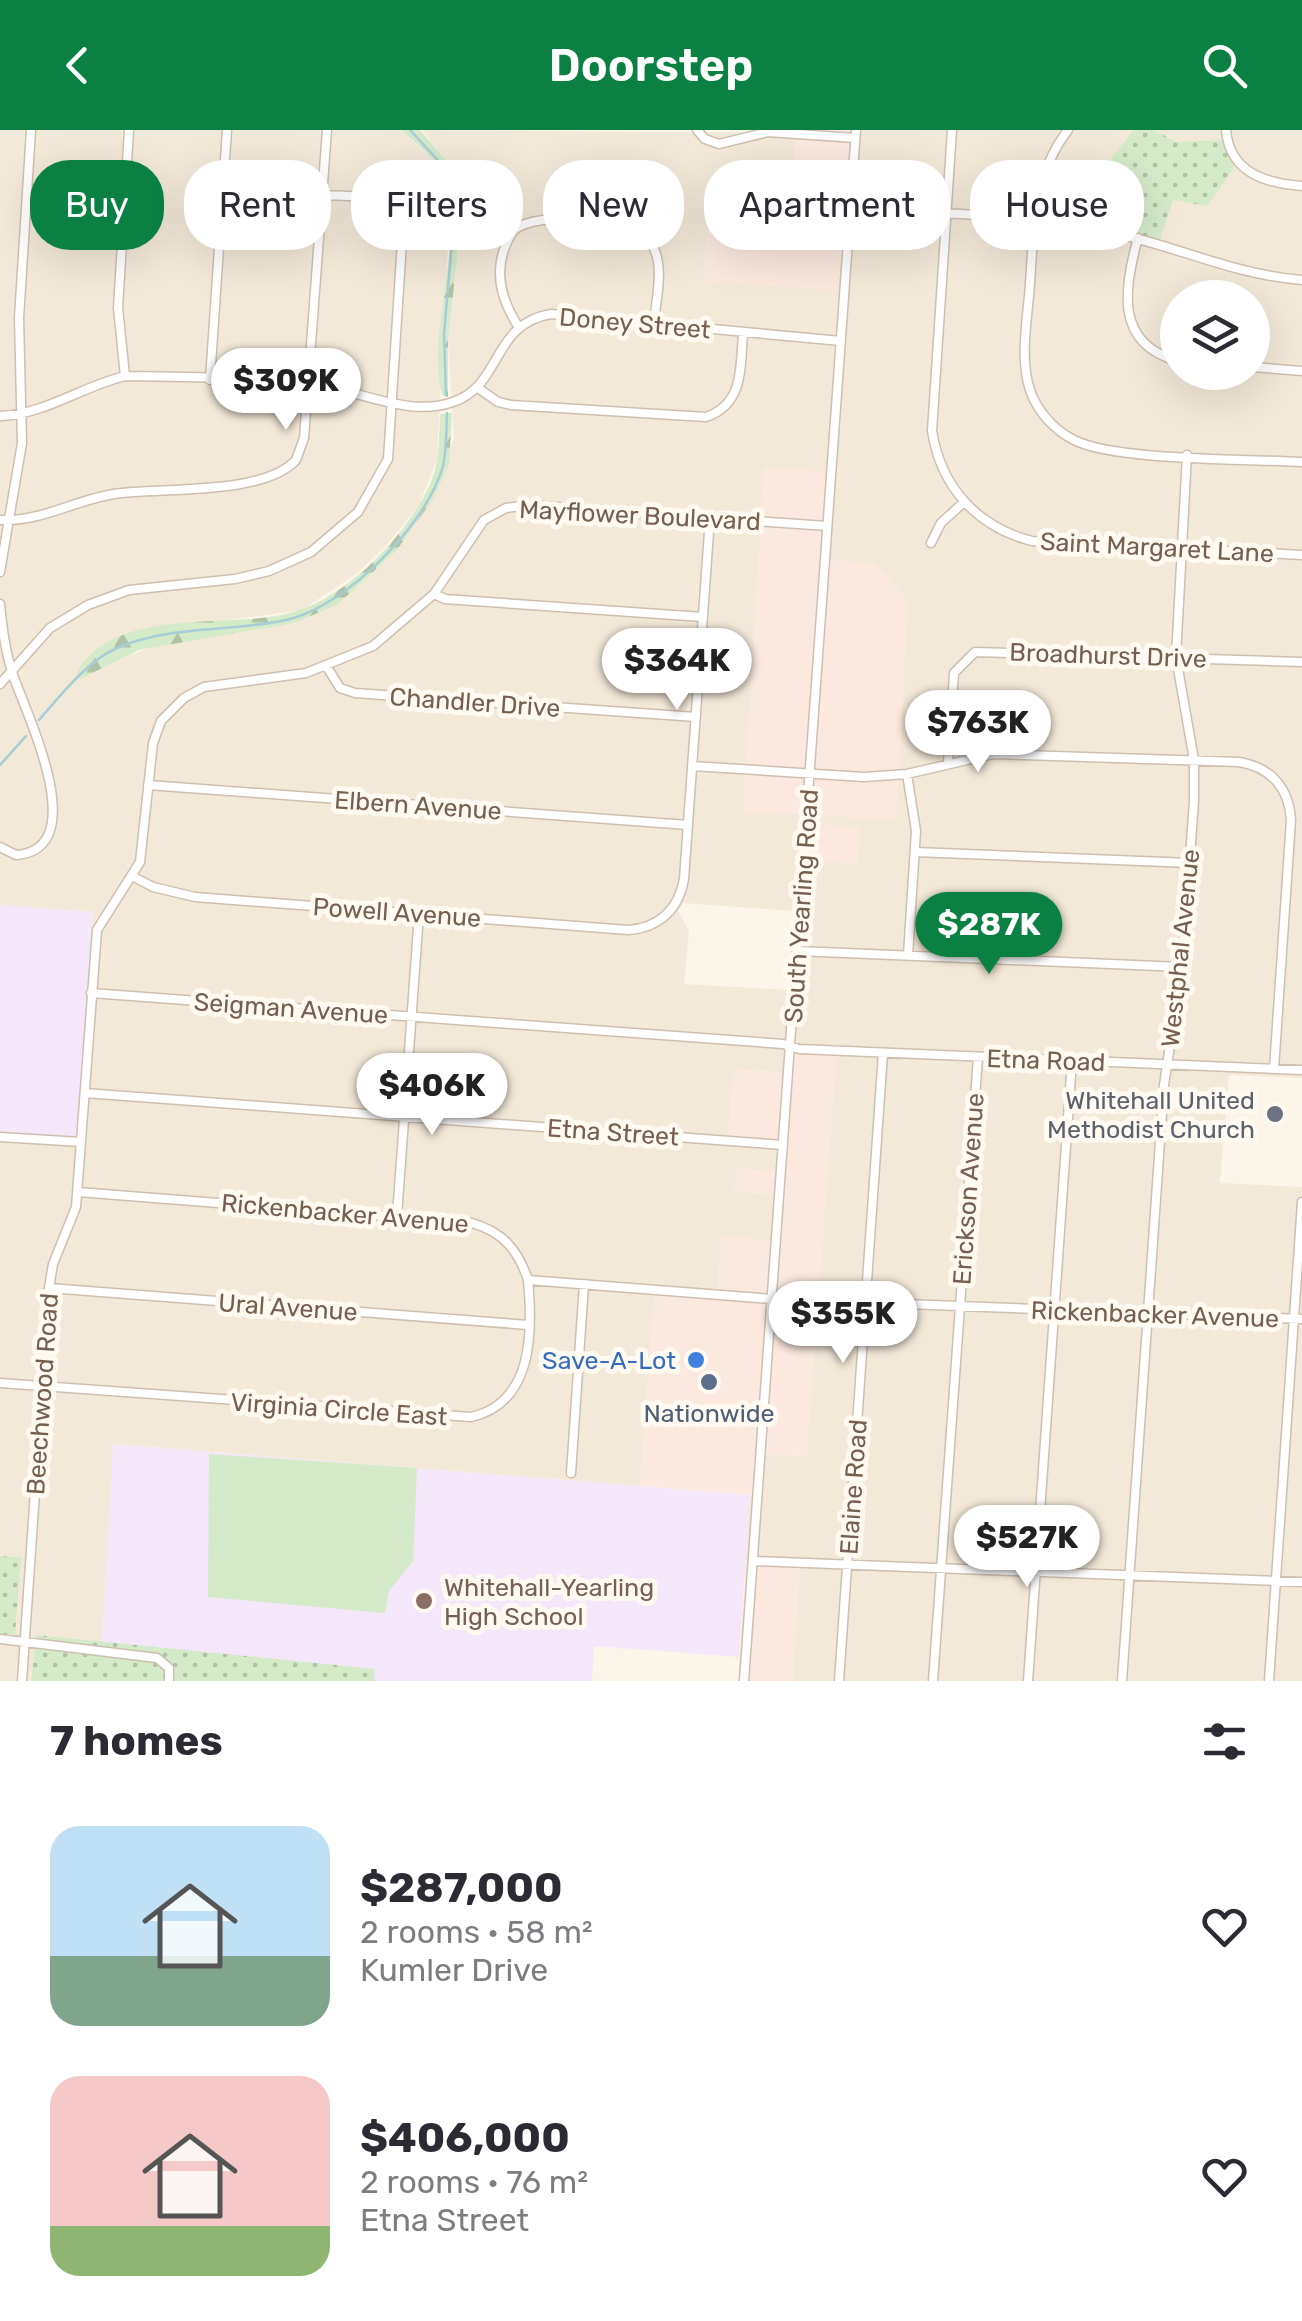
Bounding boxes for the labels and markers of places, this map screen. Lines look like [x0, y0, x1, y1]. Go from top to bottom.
pin: $309K [216, 348, 356, 433]
pin: $364K [607, 628, 747, 713]
pin: $763K [908, 690, 1048, 775]
pin: $287K [919, 892, 1059, 977]
pin: $406K [362, 1053, 502, 1138]
place label: Whitehall United Methodist Church [1047, 1086, 1255, 1144]
marker: Whitehall United Methodist Church [1264, 1103, 1286, 1125]
pin: $355K [773, 1281, 913, 1366]
place label: Save-A-Lot [542, 1346, 676, 1375]
marker: Save-A-Lot [685, 1349, 707, 1371]
marker: Nationwide [698, 1371, 720, 1393]
place label: Nationwide [643, 1399, 775, 1428]
pin: $527K [957, 1505, 1097, 1590]
place label: Whitehall-Yearling High School [444, 1573, 654, 1631]
marker: Whitehall-Yearling High School [413, 1590, 435, 1612]

